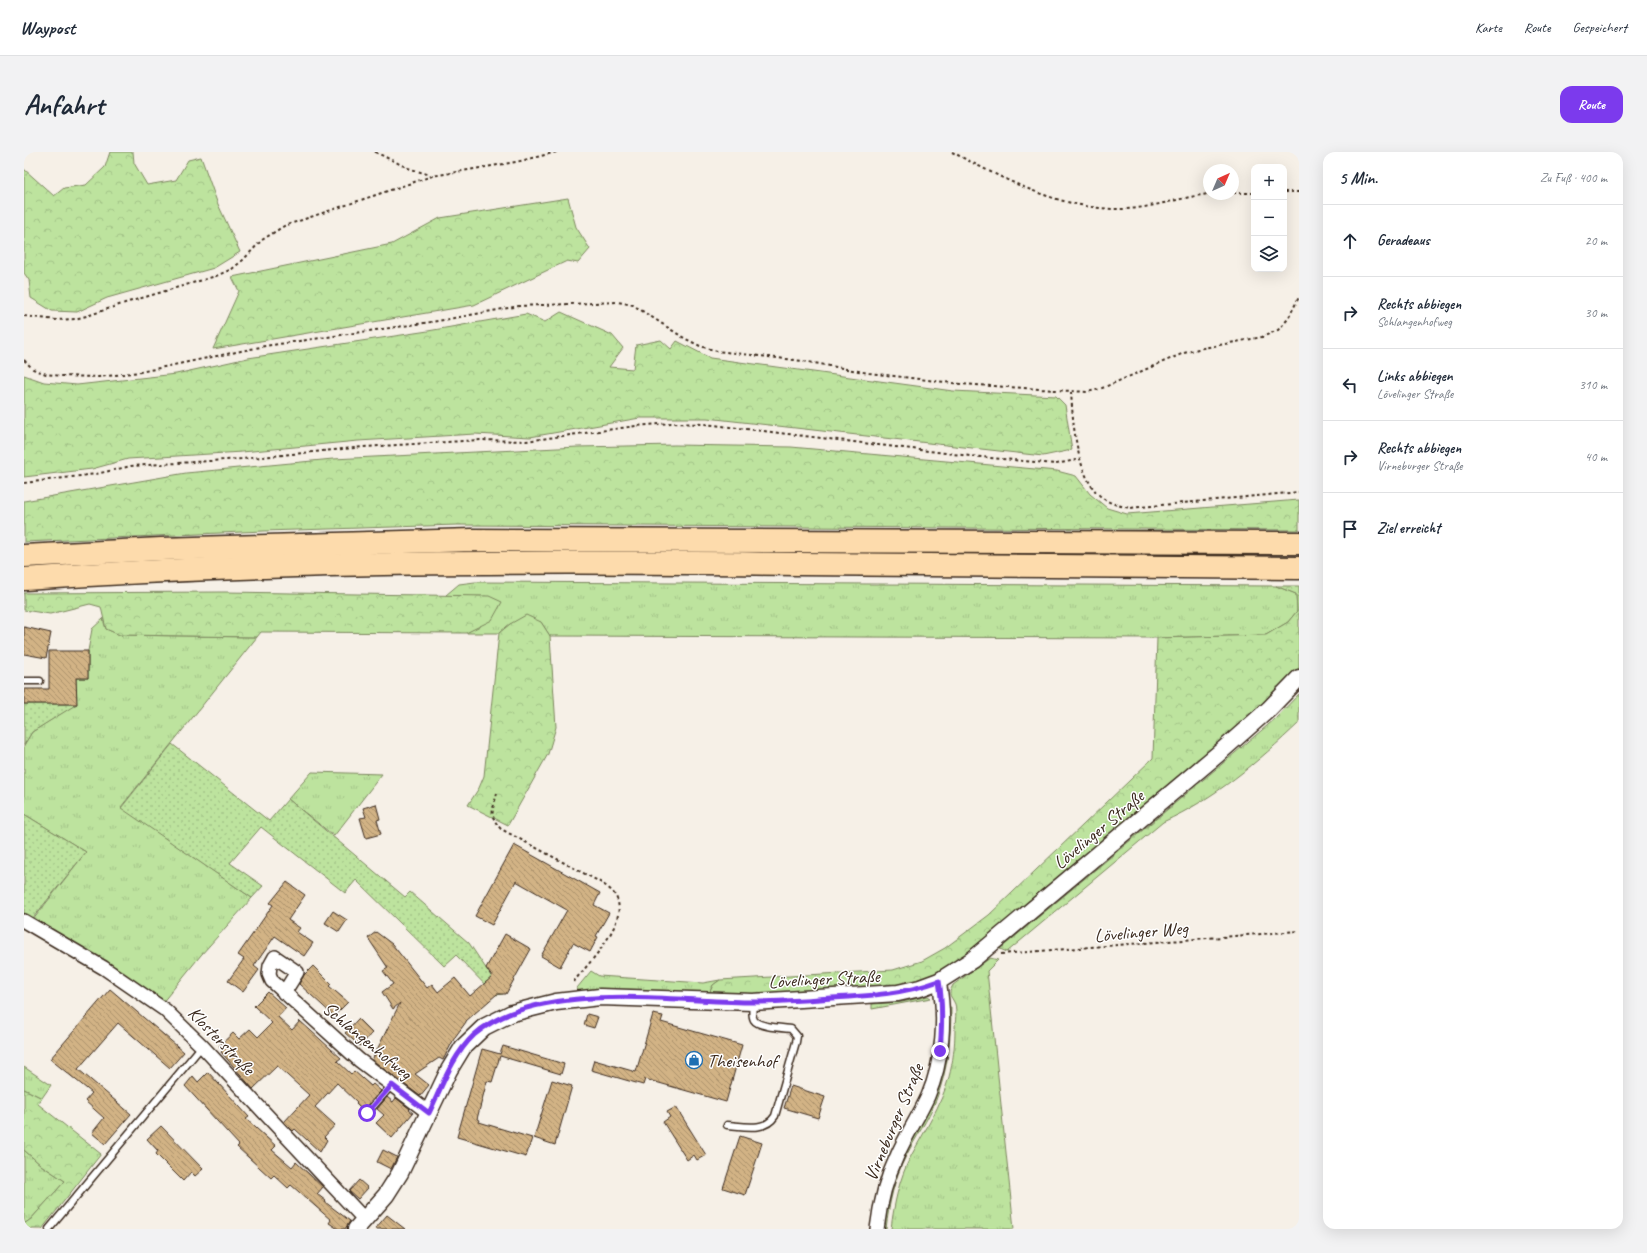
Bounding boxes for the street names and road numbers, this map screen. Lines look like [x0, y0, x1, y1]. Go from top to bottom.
street label: Lövelinger Straße [1048, 784, 1150, 875]
street label: Lövelinger Weg [1093, 916, 1190, 948]
street label: Lövelinger Straße [768, 964, 882, 994]
street label: Schlangenhofweg [318, 996, 418, 1086]
street label: Klosterstraße [183, 1001, 261, 1081]
street label: Virneburger Straße [858, 1058, 930, 1185]

